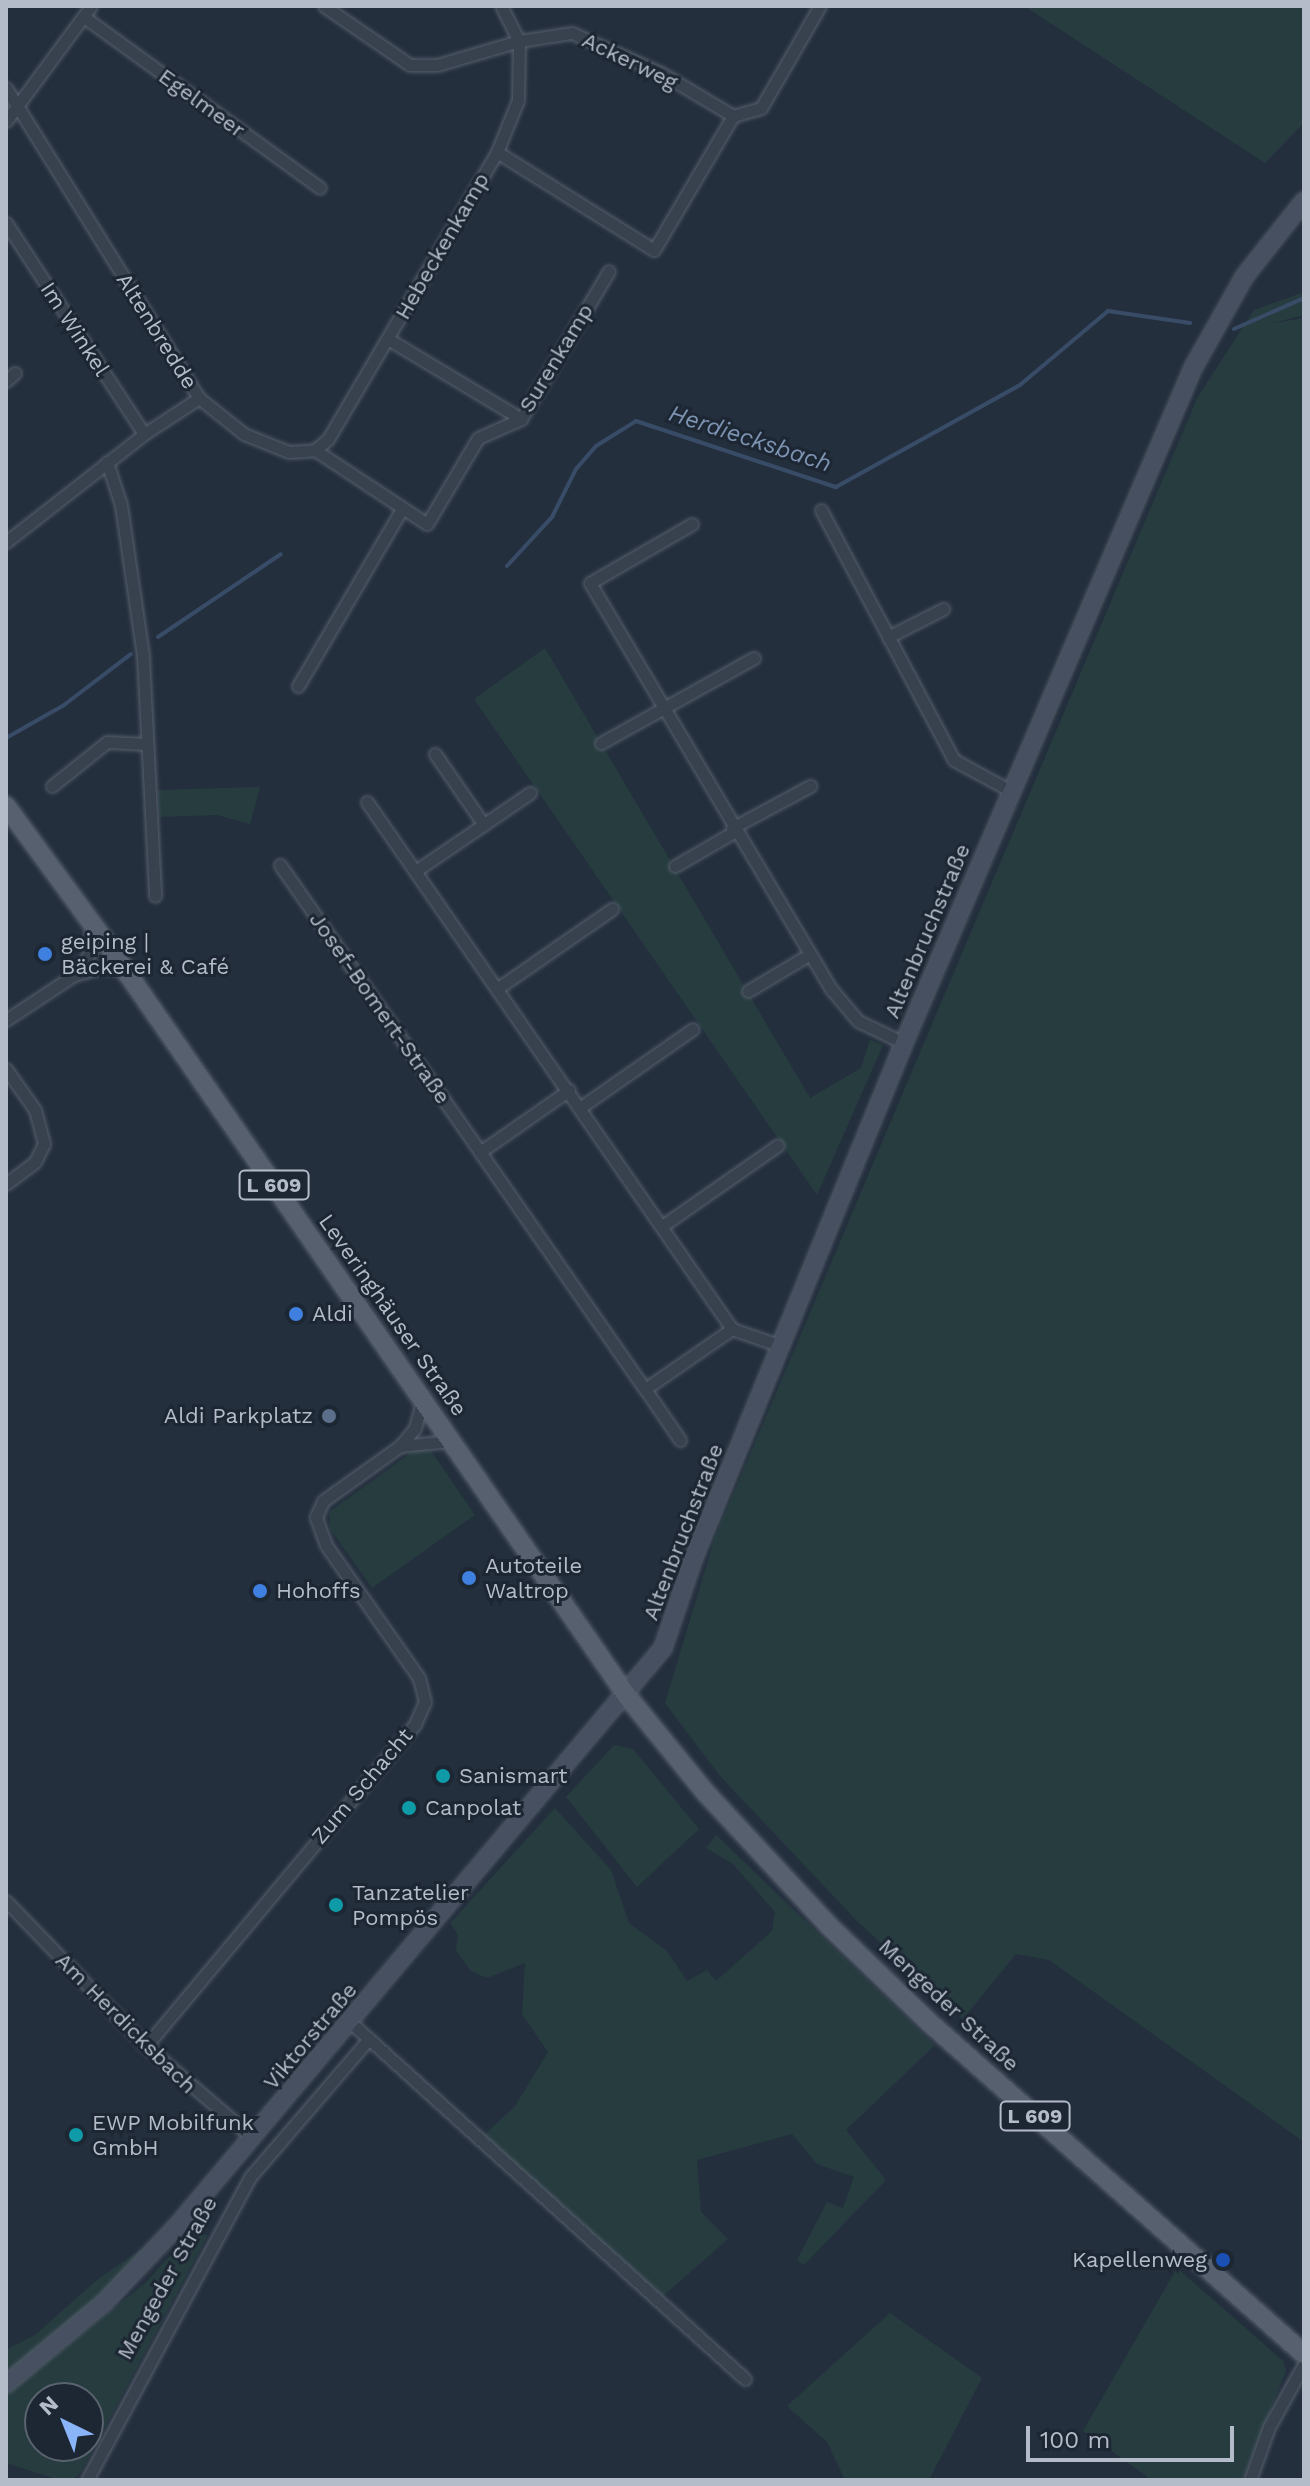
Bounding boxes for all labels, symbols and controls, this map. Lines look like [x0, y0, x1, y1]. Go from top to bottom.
street label: Ackerweg [578, 27, 682, 95]
street label: Egelmeer [154, 63, 250, 143]
street label: Hebeckenkamp [389, 168, 495, 324]
street label: Altenbredde [111, 268, 203, 394]
street label: Im Winkel [35, 277, 115, 381]
street label: Surenkamp [513, 299, 599, 417]
water label: Herdiecksbach [665, 399, 835, 479]
street label: Altenbruchstraße [878, 840, 976, 1022]
street label: Josef-Bomert-Straße [304, 907, 456, 1109]
place label: geiping | Bäckerei & Café [61, 928, 229, 980]
marker: geiping | Bäckerei & Café [36, 945, 54, 963]
road number: L 609 [238, 1169, 310, 1201]
street label: Leveringhäuser Straße [313, 1209, 473, 1421]
place label: Aldi [312, 1301, 353, 1327]
marker: Aldi [287, 1305, 305, 1323]
place label: Aldi Parkplatz [164, 1403, 313, 1429]
marker: Aldi Parkplatz [320, 1407, 338, 1425]
street label: Altenbruchstraße [637, 1440, 729, 1624]
place label: Autoteile Waltrop [485, 1552, 582, 1604]
marker: Autoteile Waltrop [460, 1569, 478, 1587]
place label: Hohoffs [276, 1578, 361, 1604]
marker: Hohoffs [251, 1582, 269, 1600]
street label: Zum Schacht [306, 1723, 418, 1849]
place label: Sanismart [459, 1763, 567, 1789]
marker: Sanismart [434, 1767, 452, 1785]
place label: Canpolat [425, 1795, 521, 1821]
marker: Canpolat [400, 1799, 418, 1817]
place label: Tanzatelier Pompös [352, 1879, 469, 1930]
marker: Tanzatelier Pompös [327, 1896, 345, 1914]
street label: Mengeder Straße [873, 1933, 1025, 2077]
street label: Am Herdicksbach [50, 1947, 202, 2099]
street label: Viktorstraße [258, 1977, 362, 2095]
road number: L 609 [999, 2100, 1071, 2132]
place label: EWP Mobilfunk GmbH [92, 2109, 255, 2160]
marker: EWP Mobilfunk GmbH [67, 2126, 85, 2144]
street label: Mengeder Straße [111, 2192, 223, 2364]
place label: Kapellenweg [1072, 2247, 1207, 2273]
marker: Kapellenweg [1214, 2251, 1232, 2269]
north arrow [24, 2382, 104, 2462]
text: N [34, 2391, 63, 2420]
scale bar [1030, 2410, 1238, 2460]
text: 100 m [1040, 2426, 1110, 2454]

